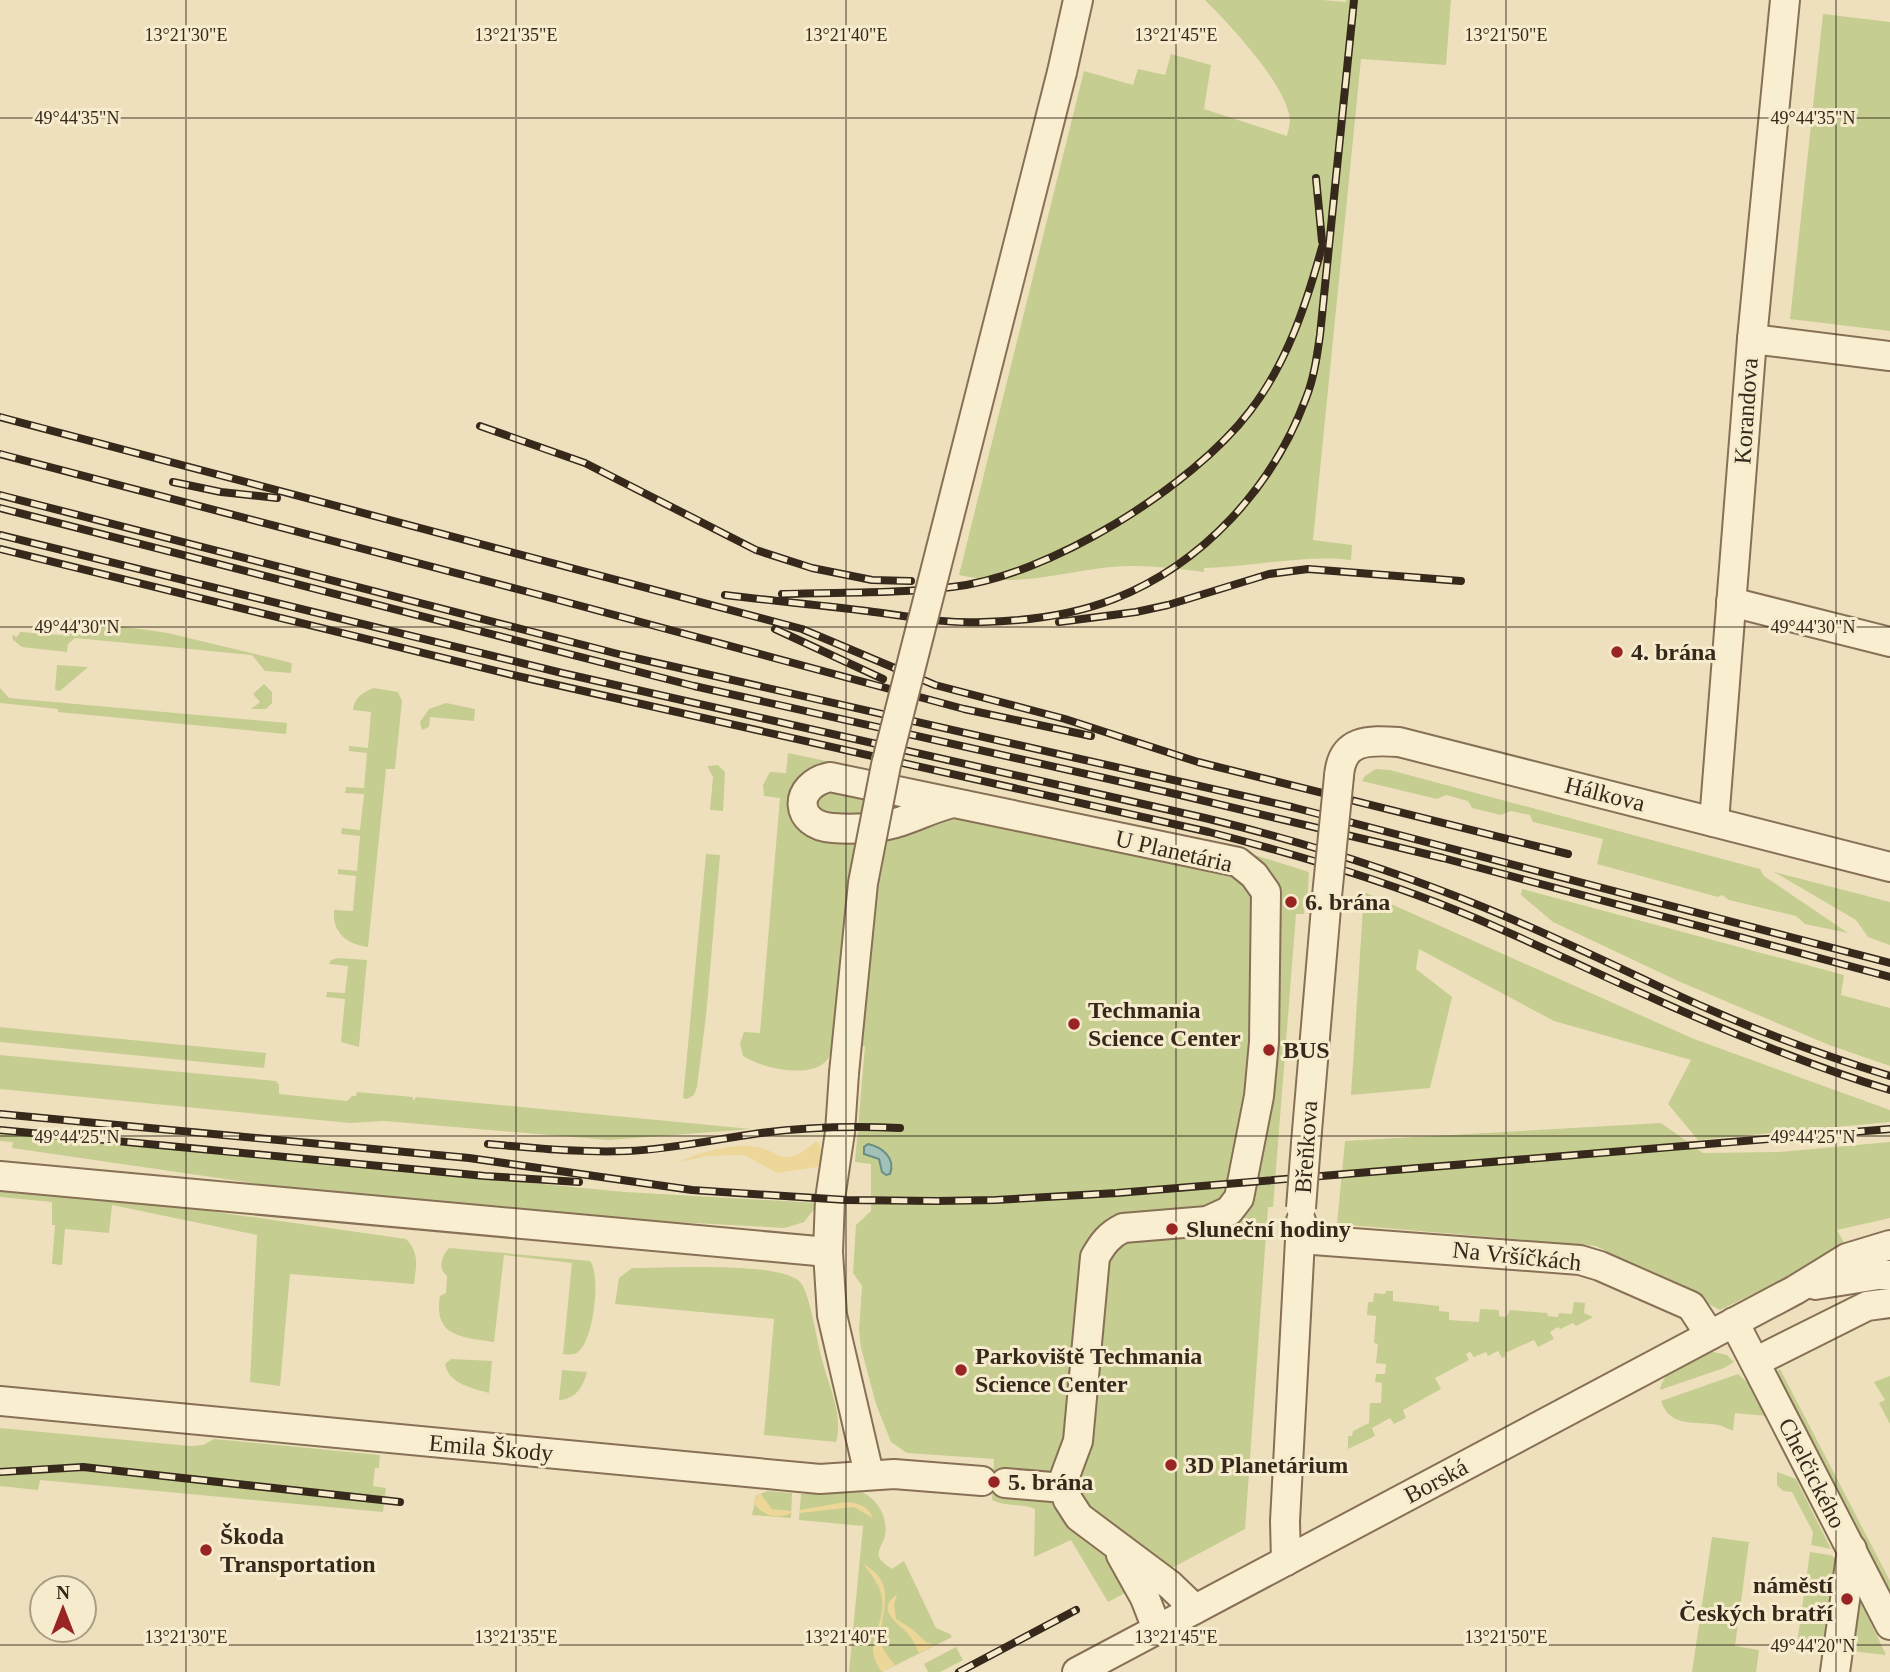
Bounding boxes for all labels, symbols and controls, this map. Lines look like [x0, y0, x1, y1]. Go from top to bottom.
text: 13°21'30"E [145, 25, 227, 45]
text: 13°21'35"E [475, 25, 557, 45]
text: 13°21'40"E [805, 25, 887, 45]
text: 13°21'45"E [1135, 25, 1217, 45]
text: 13°21'50"E [1465, 25, 1547, 45]
text: 49°44'35"N [35, 108, 119, 128]
text: 49°44'35"N [1771, 108, 1855, 128]
street label: Korandova [1729, 357, 1763, 465]
text: 49°44'30"N [35, 617, 119, 637]
text: 49°44'30"N [1771, 617, 1855, 637]
place label: 4. brána [1631, 639, 1716, 665]
marker: 4. brána [1609, 644, 1625, 660]
street label: Hálkova [1562, 772, 1648, 817]
street label: U Planetária [1113, 825, 1235, 877]
place label: 6. brána [1305, 889, 1390, 915]
marker: 6. brána [1283, 894, 1299, 910]
place label: Techmania Science Center [1088, 997, 1241, 1051]
marker: Techmania Science Center [1066, 1016, 1082, 1032]
place label: BUS [1283, 1037, 1330, 1063]
marker: BUS [1261, 1042, 1277, 1058]
street label: Břeňkova [1290, 1099, 1322, 1194]
text: 49°44'25"N [35, 1127, 119, 1147]
text: 49°44'25"N [1771, 1127, 1855, 1147]
place label: Sluneční hodiny [1186, 1216, 1351, 1242]
marker: Sluneční hodiny [1164, 1221, 1180, 1237]
street label: Na Vršíčkách [1451, 1236, 1583, 1276]
place label: Parkoviště Techmania Science Center [975, 1343, 1202, 1397]
marker: Parkoviště Techmania Science Center [953, 1362, 969, 1378]
street label: Chelčického [1773, 1414, 1851, 1532]
street label: Emila Škody [428, 1430, 554, 1466]
place label: 3D Planetárium [1185, 1452, 1348, 1478]
street label: Borská [1400, 1453, 1472, 1508]
marker: 3D Planetárium [1163, 1457, 1179, 1473]
place label: 5. brána [1008, 1469, 1093, 1495]
marker: 5. brána [986, 1474, 1002, 1490]
place label: Škoda Transportation [220, 1523, 376, 1577]
marker: Škoda Transportation [198, 1542, 214, 1558]
place label: náměstí Českých bratří [1679, 1572, 1833, 1626]
north arrow [28, 1574, 98, 1644]
text: N [56, 1582, 70, 1603]
marker: náměstí Českých bratří [1839, 1591, 1855, 1607]
text: 13°21'30"E [145, 1627, 227, 1647]
text: 13°21'35"E [475, 1627, 557, 1647]
text: 13°21'40"E [805, 1627, 887, 1647]
text: 13°21'45"E [1135, 1627, 1217, 1647]
text: 13°21'50"E [1465, 1627, 1547, 1647]
text: 49°44'20"N [1771, 1636, 1855, 1656]

